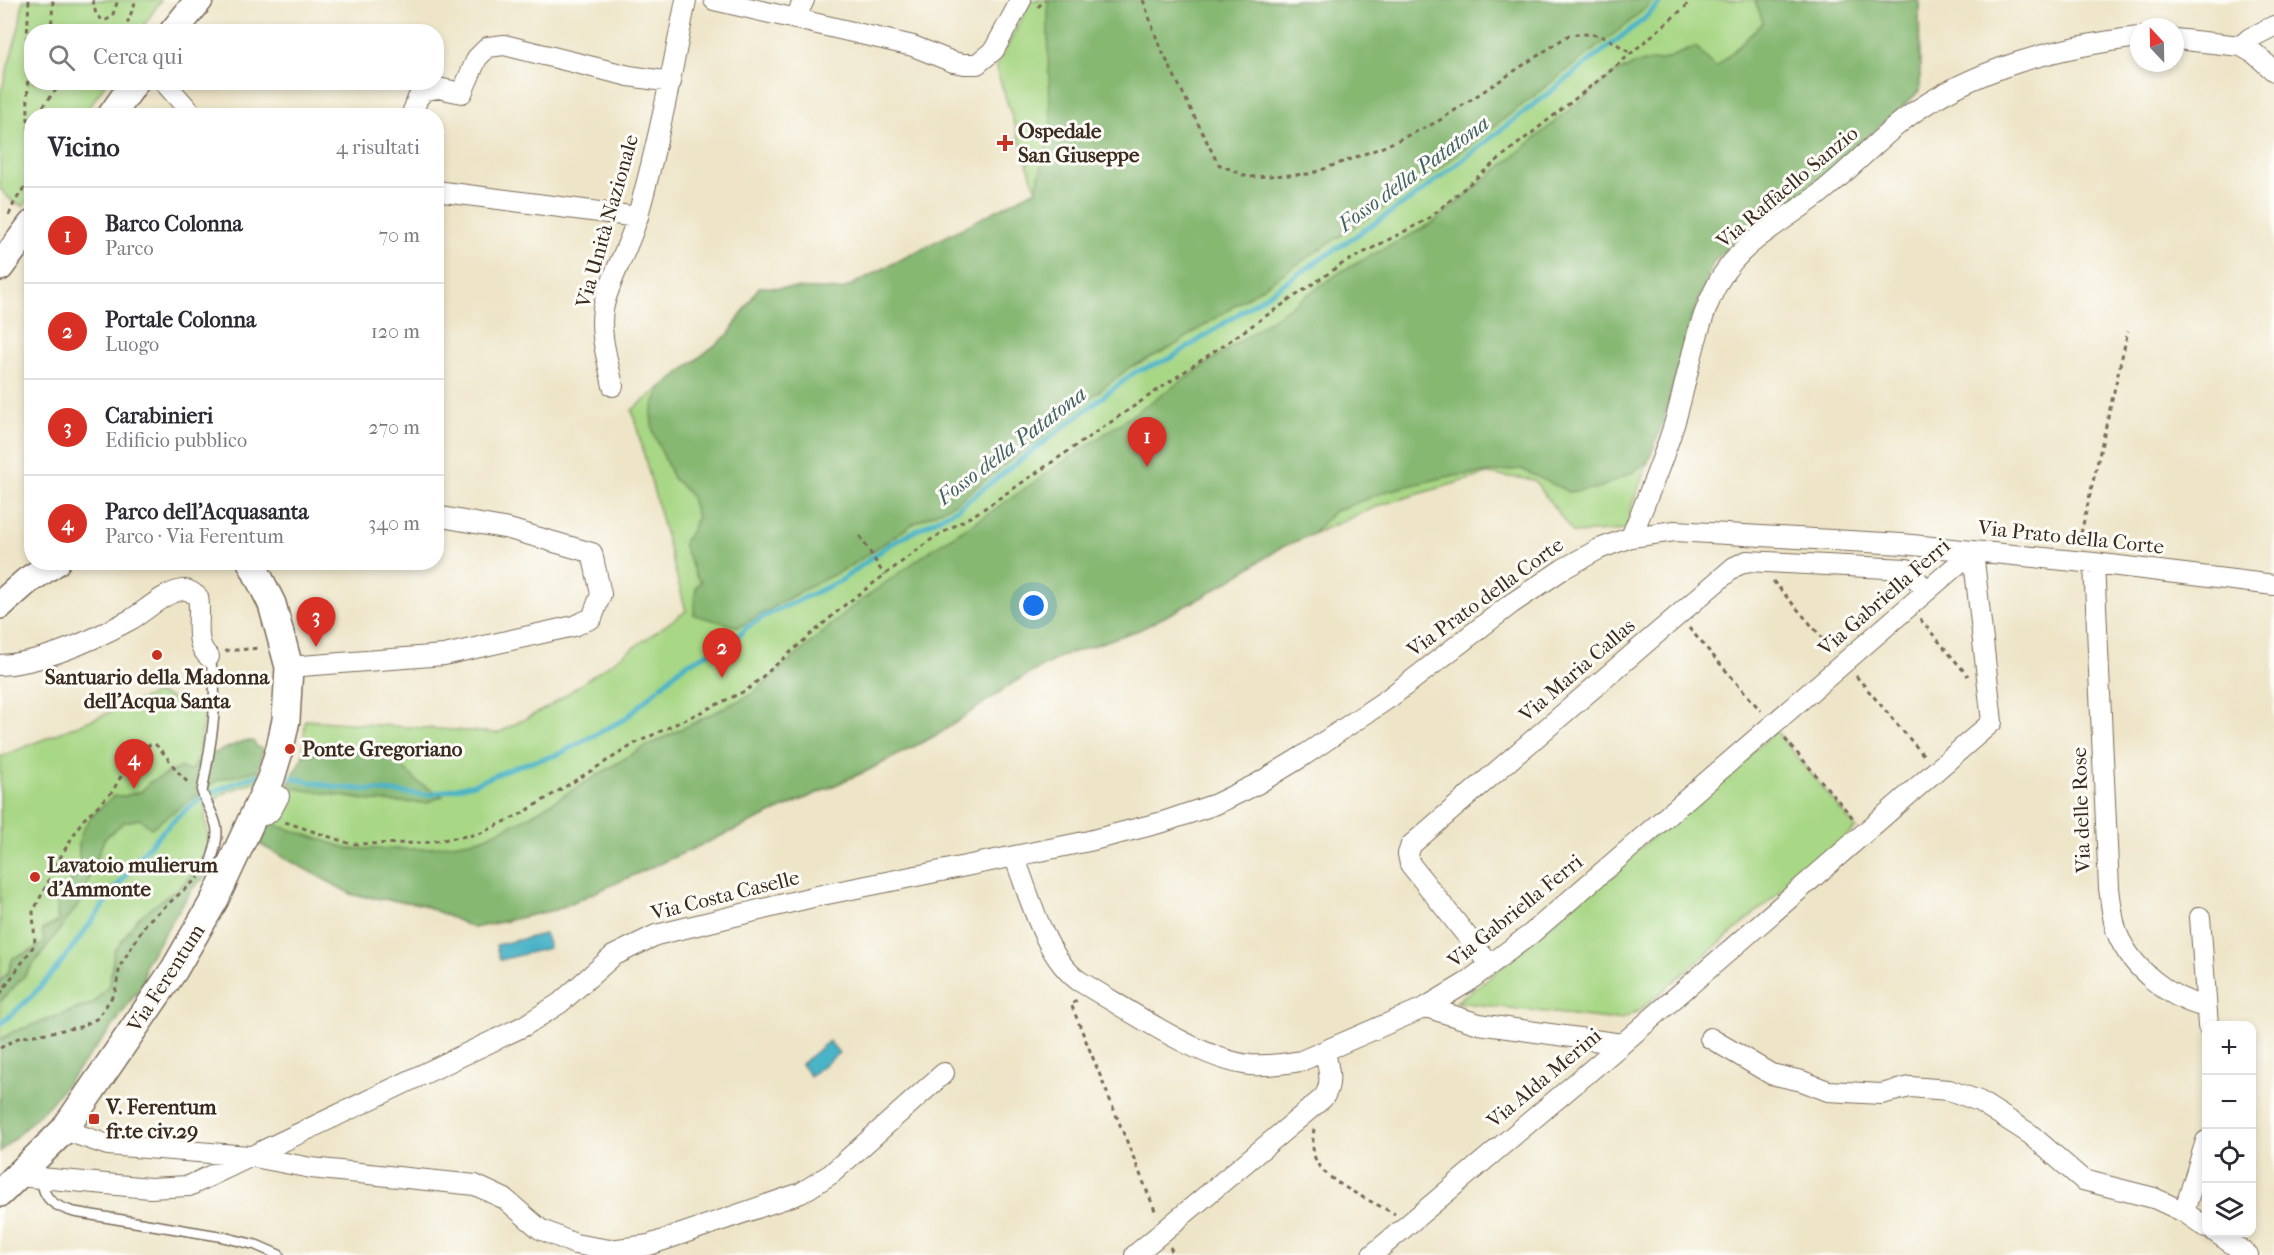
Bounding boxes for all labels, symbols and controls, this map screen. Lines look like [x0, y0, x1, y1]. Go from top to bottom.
north arrow [2130, 18, 2184, 72]
search box [24, 24, 444, 90]
icon: search [45, 41, 78, 74]
text: Cerca qui [93, 44, 183, 70]
water label: Fosso della Patatona [1332, 110, 1494, 238]
place label: Ospedale San Giuseppe [1018, 119, 1140, 167]
street label: Via Raffaello Sanzio [1711, 121, 1863, 254]
text: Vicino [48, 132, 120, 163]
street label: Via Unità Nazionale [570, 132, 643, 311]
marker: Ospedale San Giuseppe [996, 134, 1014, 152]
text: 4 risultati [336, 136, 420, 159]
text: Barco Colonna [105, 211, 243, 237]
text: 1 [64, 224, 71, 247]
text: 70 m [378, 224, 420, 247]
text: Parco [105, 237, 154, 260]
text: Portale Colonna [105, 307, 256, 333]
text: 2 [62, 320, 73, 343]
text: 120 m [371, 320, 420, 343]
text: Luogo [105, 333, 159, 356]
water label: Fosso della Patatona [931, 381, 1092, 511]
text: Carabinieri [105, 403, 213, 429]
text: 3 [63, 416, 72, 439]
text: 270 m [368, 416, 420, 439]
pin: 1 [1128, 418, 1166, 467]
text: Edificio pubblico [105, 429, 247, 452]
text: Parco dell'Acquasanta [105, 499, 309, 525]
text: 4 [62, 512, 73, 535]
text: 340 m [368, 512, 420, 535]
street label: Via Prato della Corte [1976, 515, 2165, 559]
text: Parco · Via Ferentum [105, 525, 284, 548]
street label: Via Prato della Corte [1401, 532, 1568, 662]
street label: Via Gabriella Ferri [1813, 533, 1955, 661]
your location [1019, 591, 1048, 620]
pin: 3 [296, 598, 336, 647]
street label: Via Maria Callas [1514, 613, 1640, 727]
pin: 2 [702, 628, 742, 678]
marker: Santuario della Madonna dell'Acqua Santa [150, 648, 164, 662]
place label: Santuario della Madonna dell'Acqua Santa [45, 665, 270, 713]
place label: Ponte Gregoriano [302, 737, 463, 761]
pin: 4 [114, 740, 154, 789]
marker: Ponte Gregoriano [283, 742, 297, 756]
street label: Via delle Rose [2067, 747, 2095, 874]
street label: Via Gabriella Ferri [1442, 849, 1587, 973]
place label: Lavatoio mulierum d’Ammonte [47, 853, 219, 901]
street label: Via Costa Caselle [647, 865, 802, 925]
marker: Lavatoio mulierum d’Ammonte [28, 870, 42, 884]
street label: Via Ferentum [122, 919, 210, 1037]
map controls [2202, 1021, 2256, 1237]
button: + [2202, 1021, 2256, 1075]
street label: Via Alda Merini [1481, 1023, 1606, 1133]
button: − [2202, 1075, 2256, 1129]
place label: V. Ferentum fr.te civ.29 [105, 1095, 217, 1143]
marker: V. Ferentum fr.te civ.29 [87, 1112, 101, 1126]
button: locate [2202, 1129, 2256, 1183]
button: layers [2202, 1183, 2256, 1237]

